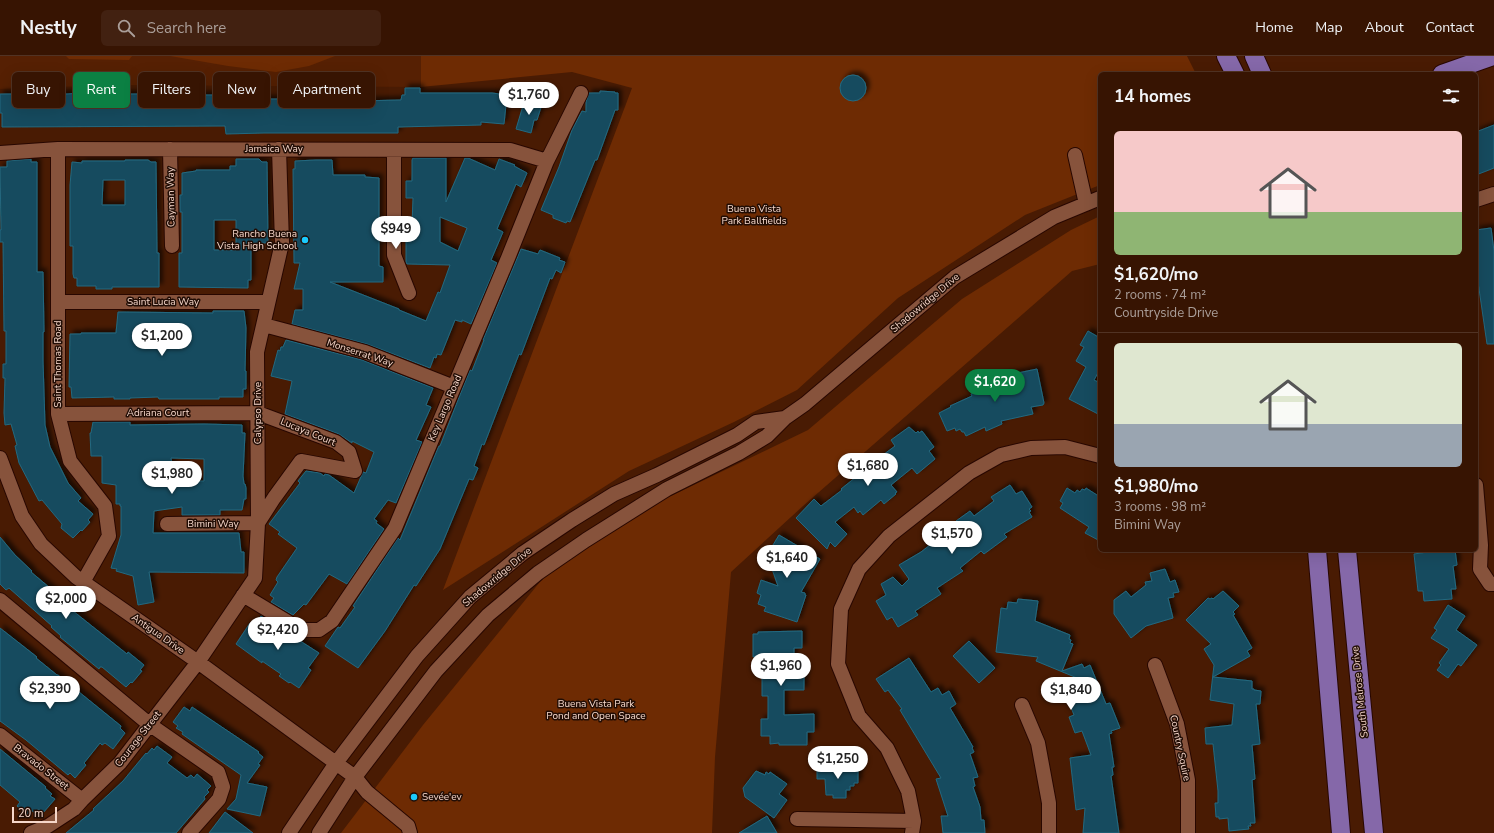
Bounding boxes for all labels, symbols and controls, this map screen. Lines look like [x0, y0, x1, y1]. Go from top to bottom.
search box [101, 10, 381, 46]
text: Nestly [20, 15, 77, 41]
icon: search [115, 17, 137, 39]
text: Search here [147, 18, 226, 38]
text: Home [1255, 18, 1293, 37]
text: Map [1315, 18, 1343, 37]
text: About [1365, 18, 1404, 37]
text: Contact [1426, 18, 1474, 37]
chip: Buy [12, 72, 65, 108]
chip: Rent [73, 72, 130, 108]
chip: Filters [138, 72, 205, 108]
chip: New [213, 72, 270, 108]
chip: Apartment [278, 72, 375, 108]
pin: $1,760 [496, 82, 562, 116]
text: 14 homes [1114, 85, 1191, 108]
icon: filters [1440, 85, 1462, 107]
text: $1,760 [508, 86, 550, 104]
street label: Jamaica Way [244, 142, 304, 156]
icon: home [1252, 157, 1324, 229]
street label: Cayman Way [163, 166, 179, 227]
park label: Buena Vista Park Ballfields [722, 202, 787, 228]
pin: $949 [372, 216, 420, 250]
text: $949 [380, 220, 412, 238]
place label: Rancho Buena Vista High School [216, 227, 297, 253]
marker: Rancho Buena Vista High School [300, 235, 310, 245]
text: $1,620/mo [1114, 263, 1198, 286]
street label: Shadowridge Drive [888, 270, 962, 336]
text: 2 rooms · 74 m² [1114, 286, 1206, 304]
street label: Saint Lucia Way [127, 295, 200, 309]
text: Countryside Drive [1114, 304, 1218, 322]
street label: Saint Thomas Road [51, 320, 65, 408]
pin: $1,200 [129, 323, 195, 357]
text: $1,200 [141, 327, 183, 345]
street label: Monserrat Way [325, 336, 396, 371]
pin: $1,620 [962, 369, 1028, 403]
icon: home [1252, 369, 1324, 441]
street label: Key Largo Road [425, 373, 465, 443]
text: $1,620 [974, 373, 1016, 391]
street label: Calypso Drive [251, 382, 265, 444]
street label: Adriana Court [127, 406, 190, 420]
street label: Lucaya Court [278, 415, 338, 450]
pin: $1,680 [835, 453, 901, 487]
text: $1,680 [847, 457, 889, 475]
pin: $1,980 [139, 461, 205, 495]
text: $1,980 [151, 465, 193, 483]
text: $1,980/mo [1114, 475, 1198, 498]
text: 3 rooms · 98 m² [1114, 498, 1206, 516]
text: Bimini Way [1114, 516, 1181, 534]
street label: Bimini Way [187, 517, 240, 531]
pin: $1,570 [919, 521, 985, 555]
text: $1,570 [931, 525, 973, 543]
street label: Shadowridge Drive [460, 544, 534, 610]
pin: $1,640 [754, 545, 820, 579]
text: $1,640 [766, 549, 808, 567]
pin: $2,000 [33, 586, 99, 620]
text: $2,000 [45, 590, 87, 608]
street label: Antigua Drive [129, 611, 187, 657]
pin: $2,420 [245, 617, 311, 651]
text: $2,420 [257, 621, 299, 639]
street label: South Melrose Drive [1348, 646, 1372, 738]
pin: $1,960 [748, 653, 814, 687]
text: $1,960 [760, 657, 802, 675]
pin: $2,390 [17, 676, 83, 710]
pin: $1,840 [1038, 677, 1104, 711]
text: $2,390 [29, 680, 71, 698]
text: $1,840 [1050, 681, 1092, 699]
park label: Buena Vista Park Pond and Open Space [546, 697, 646, 723]
street label: Courage Street [112, 708, 165, 770]
street label: Country Squire [1166, 714, 1194, 782]
street label: Bravado Street [10, 741, 72, 793]
pin: $1,250 [805, 746, 871, 780]
text: $1,250 [817, 750, 859, 768]
place label: Sevée'ev [422, 790, 463, 804]
marker: Sevée'ev [409, 792, 419, 802]
scale bar [12, 805, 57, 824]
text: 20 m [18, 806, 43, 821]

